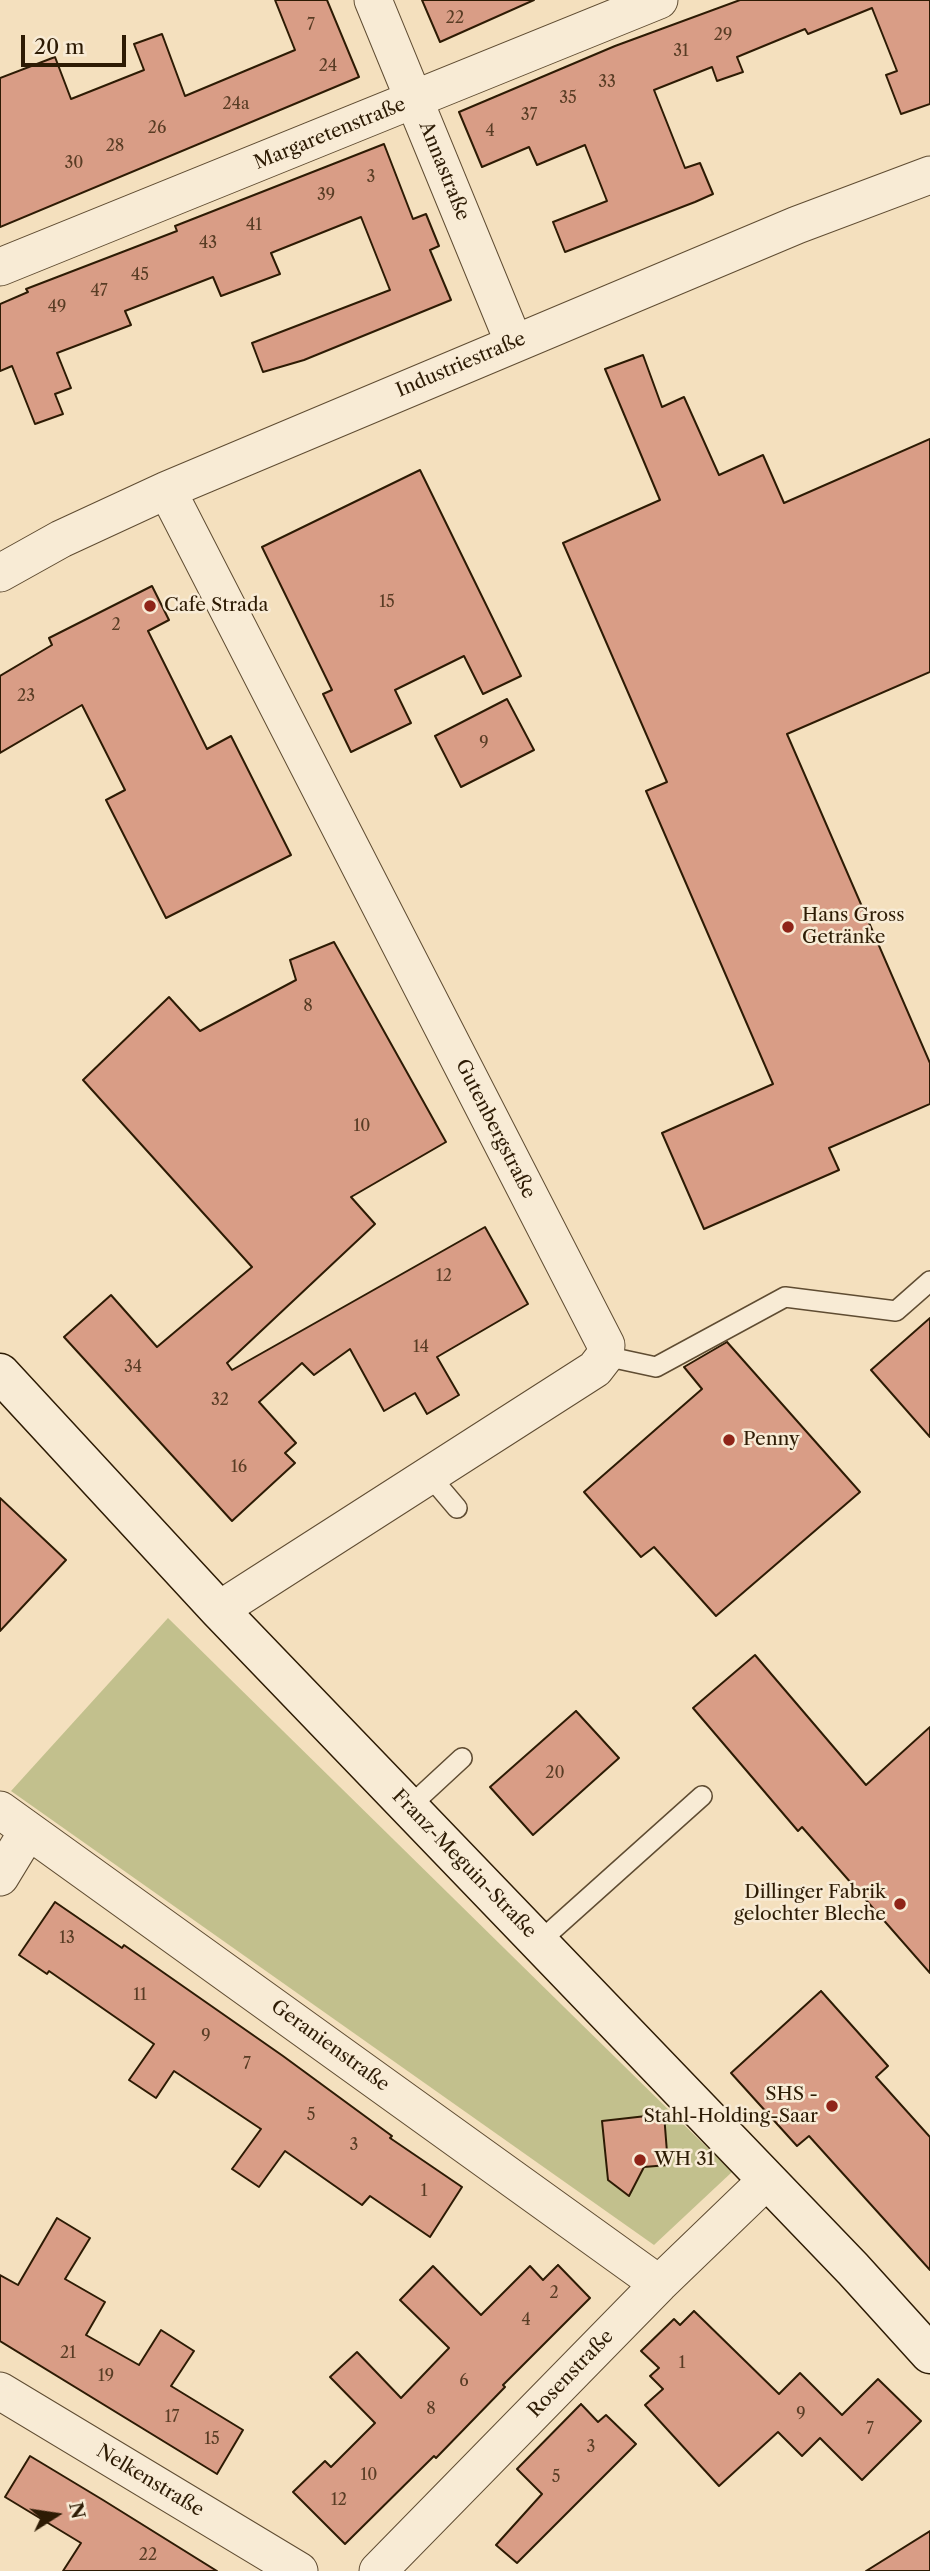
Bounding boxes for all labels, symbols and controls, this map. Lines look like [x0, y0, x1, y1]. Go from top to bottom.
house number: 22 [446, 8, 464, 28]
house number: 7 [307, 15, 315, 35]
scale bar [24, 21, 130, 65]
house number: 29 [714, 25, 732, 45]
text: 20 m [34, 34, 85, 59]
house number: 31 [673, 41, 689, 61]
house number: 24 [319, 56, 337, 76]
house number: 33 [598, 72, 616, 92]
house number: 35 [559, 88, 577, 108]
street label: Margaretenstraße [251, 93, 409, 175]
house number: 24a [223, 94, 249, 114]
house number: 37 [521, 105, 537, 125]
house number: 26 [148, 118, 166, 138]
street label: Annastraße [414, 118, 474, 224]
house number: 4 [485, 121, 495, 141]
house number: 28 [106, 136, 124, 156]
house number: 30 [65, 153, 83, 173]
house number: 3 [367, 167, 375, 187]
house number: 39 [317, 185, 335, 205]
house number: 41 [246, 215, 262, 235]
house number: 43 [199, 233, 217, 253]
house number: 45 [131, 265, 149, 285]
house number: 47 [90, 281, 108, 301]
house number: 49 [48, 297, 66, 317]
street label: Industriestraße [393, 327, 529, 403]
house number: 15 [379, 592, 395, 612]
place label: Cafe Strada [164, 595, 269, 617]
marker: Cafe Strada [142, 598, 158, 614]
house number: 2 [111, 615, 121, 635]
house number: 23 [17, 686, 35, 706]
house number: 9 [479, 733, 489, 753]
place label: Hans Gross Getränke [802, 905, 905, 949]
marker: Hans Gross Getränke [780, 919, 796, 935]
house number: 8 [303, 996, 313, 1016]
street label: Gutenbergstraße [450, 1056, 540, 1202]
house number: 10 [354, 1116, 370, 1136]
house number: 12 [436, 1266, 452, 1286]
house number: 14 [413, 1337, 429, 1357]
house number: 34 [124, 1357, 142, 1377]
house number: 32 [211, 1390, 229, 1410]
place label: Penny [743, 1429, 800, 1451]
marker: Penny [721, 1432, 737, 1448]
house number: 16 [231, 1457, 247, 1477]
house number: 20 [545, 1763, 565, 1783]
street label: Franz-Meguin-Straße [387, 1785, 541, 1943]
place label: Dillinger Fabrik gelochter Bleche [734, 1882, 886, 1926]
marker: Dillinger Fabrik gelochter Bleche [892, 1896, 908, 1912]
house number: 13 [59, 1928, 75, 1948]
house number: 11 [133, 1985, 147, 2005]
street label: Geranienstraße [266, 1995, 394, 2097]
house number: 9 [201, 2026, 211, 2046]
house number: 7 [243, 2054, 251, 2074]
place label: SHS - Stahl-Holding-Saar [643, 2084, 818, 2128]
marker: SHS - Stahl-Holding-Saar [824, 2098, 840, 2114]
house number: 5 [307, 2105, 315, 2125]
house number: 3 [350, 2135, 358, 2155]
place label: WH 31 [654, 2149, 715, 2171]
marker: WH 31 [632, 2152, 648, 2168]
house number: 1 [421, 2181, 427, 2201]
house number: 2 [549, 2283, 559, 2303]
house number: 4 [521, 2310, 531, 2330]
street label: Rosenstraße [524, 2325, 618, 2423]
house number: 21 [60, 2343, 76, 2363]
house number: 1 [679, 2353, 685, 2373]
house number: 19 [98, 2366, 114, 2386]
house number: 6 [459, 2371, 469, 2391]
house number: 8 [426, 2399, 436, 2419]
house number: 9 [796, 2404, 806, 2424]
house number: 17 [165, 2407, 179, 2427]
house number: 7 [866, 2419, 874, 2439]
house number: 15 [204, 2429, 220, 2449]
house number: 3 [587, 2437, 595, 2457]
street label: Nelkenstraße [92, 2440, 208, 2522]
house number: 10 [361, 2465, 377, 2485]
house number: 5 [552, 2467, 560, 2487]
north arrow [21, 2480, 91, 2550]
house number: 12 [331, 2490, 347, 2510]
text: N [64, 2500, 90, 2521]
house number: 22 [139, 2545, 157, 2565]

